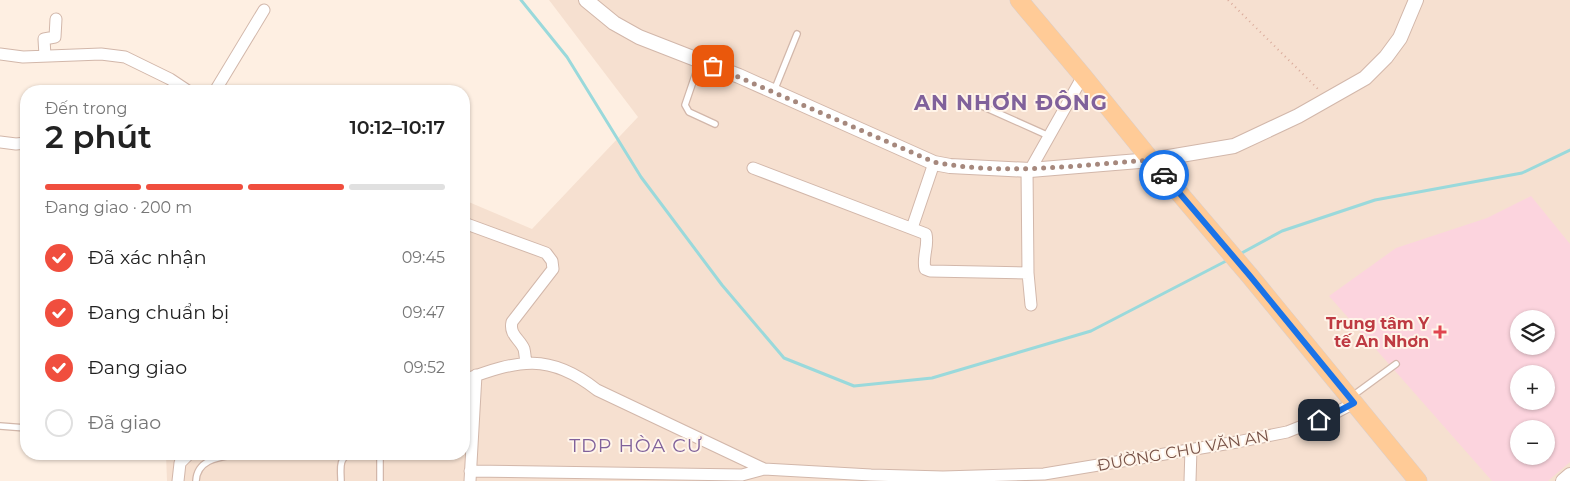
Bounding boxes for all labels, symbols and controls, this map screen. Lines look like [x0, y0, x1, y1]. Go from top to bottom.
pin [692, 45, 734, 87]
icon: bag [699, 52, 727, 80]
district label: AN NHƠN ĐÔNG [913, 90, 1108, 115]
text: Đến trong [45, 99, 128, 118]
text: 10:12–10:17 [350, 116, 445, 139]
text: 2 phút [45, 117, 152, 156]
courier [1139, 150, 1189, 200]
icon: car [1150, 161, 1178, 189]
text: Đang giao · 200 m [45, 198, 192, 217]
icon: check [45, 244, 73, 272]
text: Đã xác nhận [88, 246, 207, 269]
text: 09:45 [402, 248, 445, 267]
icon: check [45, 299, 73, 327]
text: Đang chuẩn bị [88, 301, 229, 324]
text: 09:47 [402, 303, 445, 322]
map controls [1510, 310, 1555, 465]
button: layers [1510, 310, 1555, 355]
place label: Trung tâm Y tế An Nhơn [1326, 314, 1430, 351]
marker: Trung tâm Y tế An Nhơn [1433, 325, 1447, 339]
icon: check [45, 354, 73, 382]
text: Đang giao [88, 356, 187, 379]
text: 09:52 [403, 358, 445, 377]
button: + [1510, 365, 1555, 410]
pin [1298, 399, 1340, 441]
icon: home [1305, 406, 1333, 434]
text: Đã giao [88, 411, 161, 434]
button: − [1510, 420, 1555, 465]
street label: ĐƯỜNG CHU VĂN AN [1096, 426, 1270, 475]
district label: TDP HÒA CƯ [569, 434, 703, 457]

